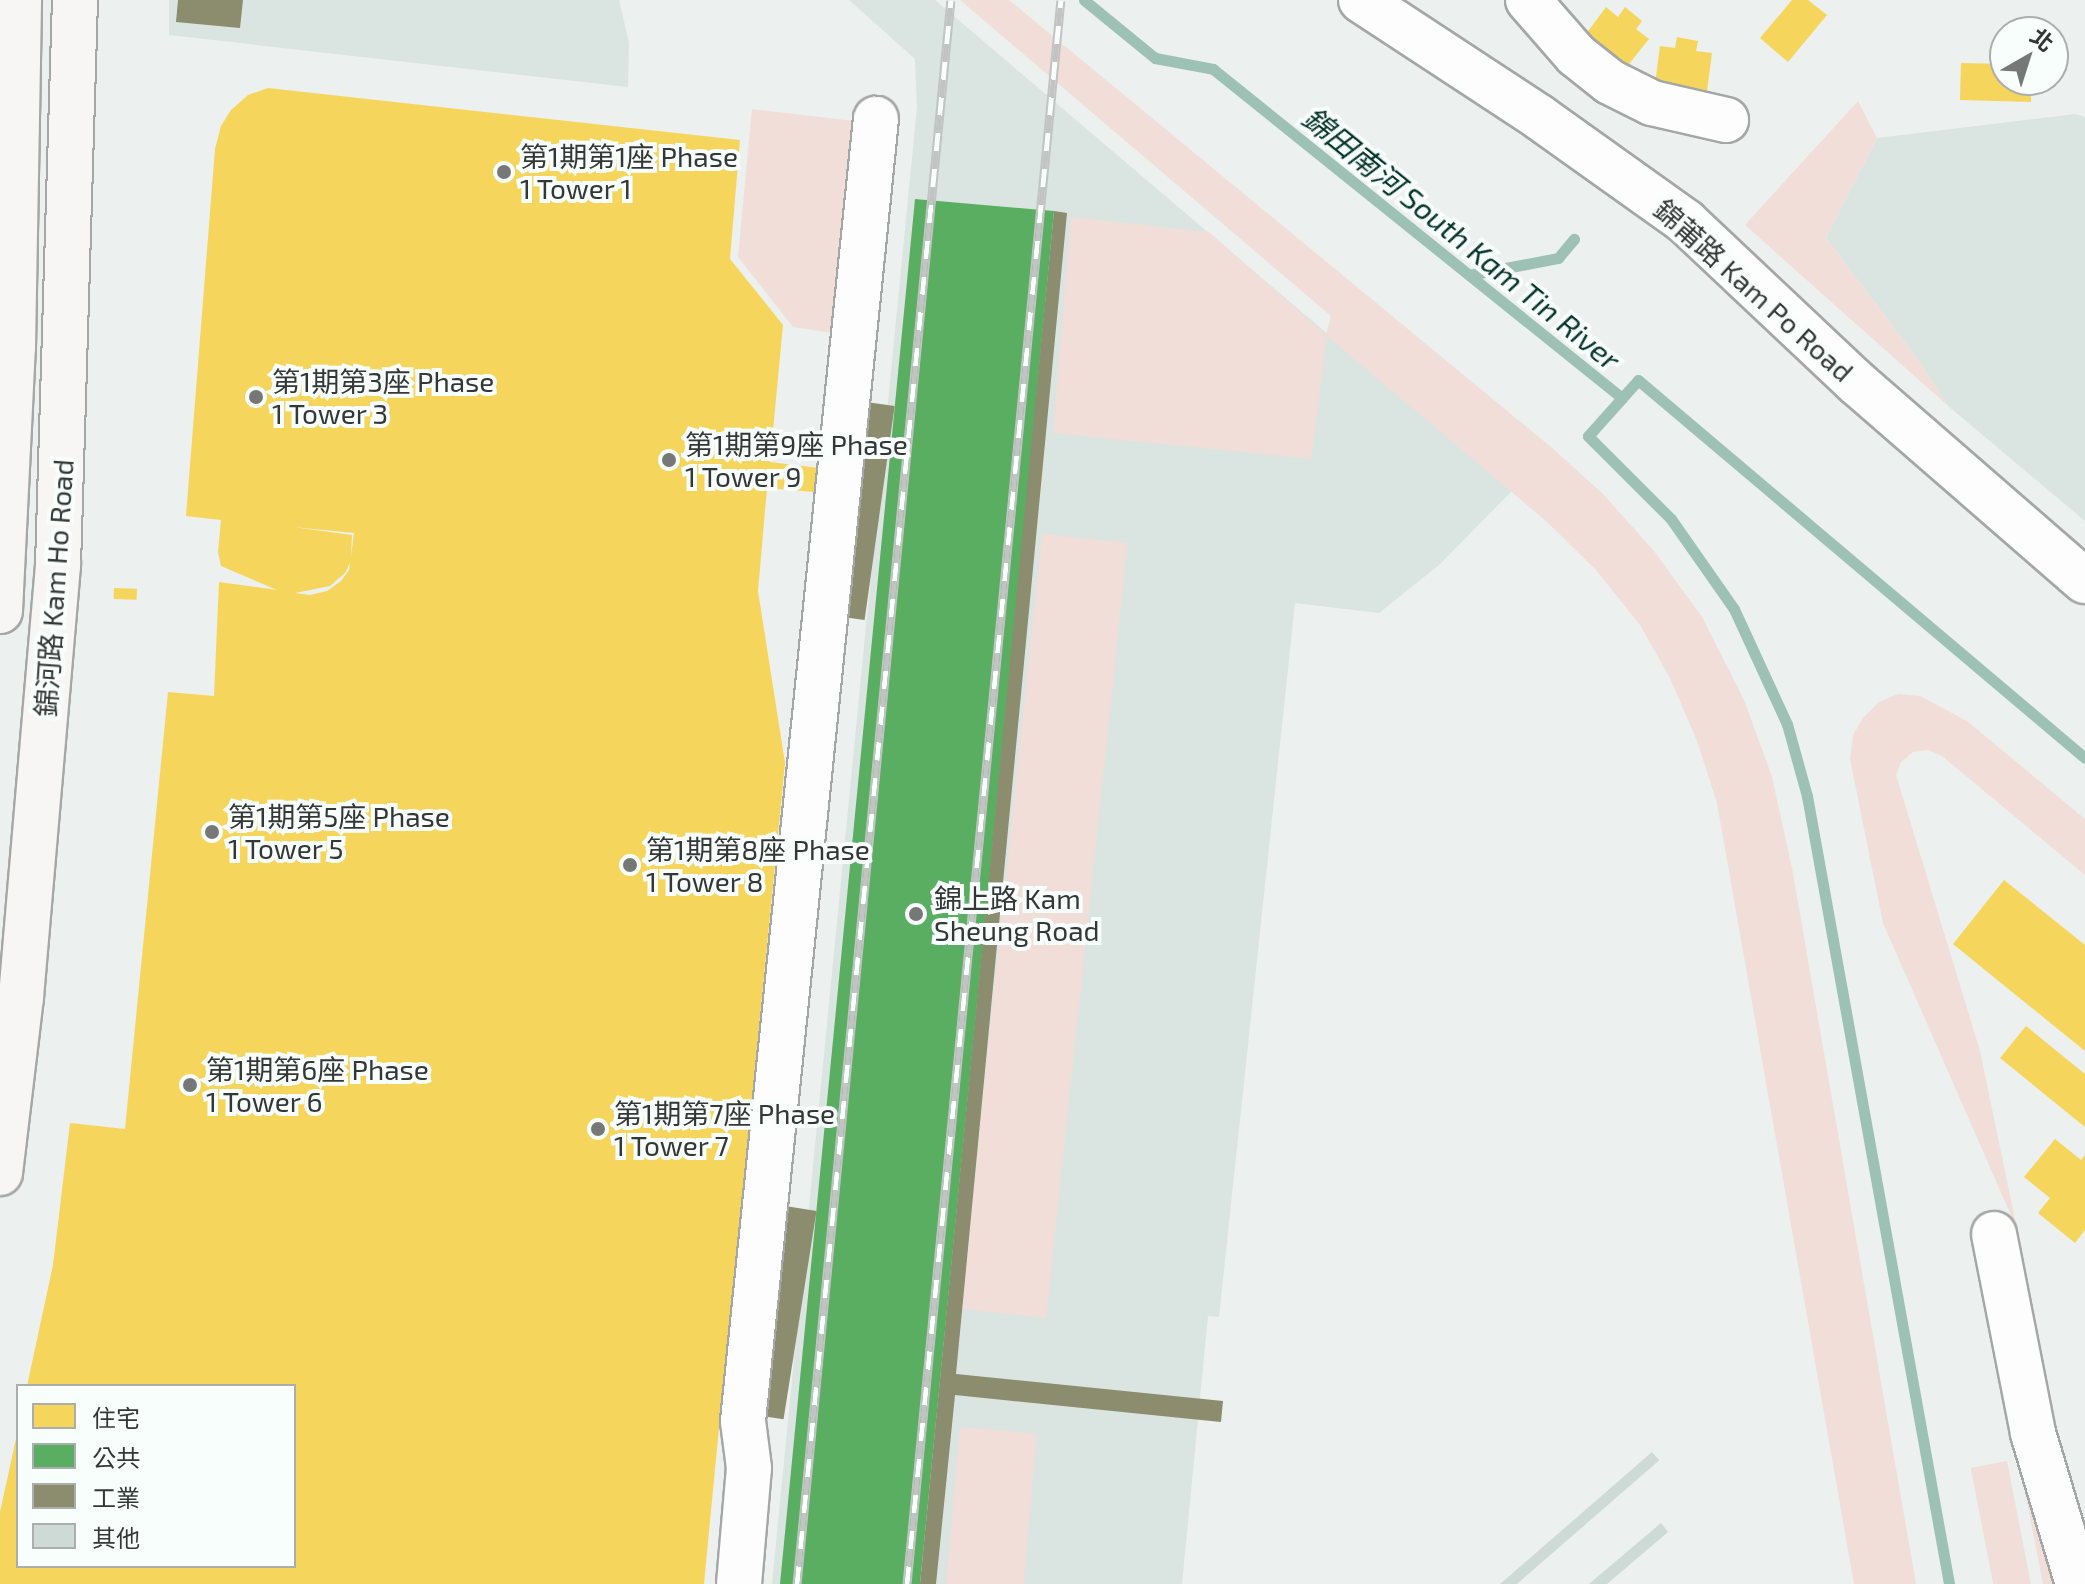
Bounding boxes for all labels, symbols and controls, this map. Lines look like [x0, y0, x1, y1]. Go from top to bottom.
north arrow [1989, 16, 2069, 96]
text: 北 [2026, 22, 2060, 56]
water label: 錦田南河 South Kam Tin River [1296, 99, 1628, 377]
place label: 第1期第1座 Phase 1 Tower 1 [520, 139, 738, 205]
marker: 第1期第1座 Phase 1 Tower 1 [495, 163, 513, 181]
street label: 錦莆路 Kam Po Road [1648, 192, 1860, 388]
place label: 第1期第3座 Phase 1 Tower 3 [272, 364, 494, 430]
marker: 第1期第3座 Phase 1 Tower 3 [247, 388, 265, 406]
place label: 第1期第9座 Phase 1 Tower 9 [685, 427, 908, 493]
marker: 第1期第9座 Phase 1 Tower 9 [660, 451, 678, 469]
street label: 錦河路 Kam Ho Road [28, 458, 80, 718]
place label: 第1期第5座 Phase 1 Tower 5 [228, 799, 450, 865]
marker: 第1期第5座 Phase 1 Tower 5 [203, 823, 221, 841]
place label: 第1期第8座 Phase 1 Tower 8 [646, 832, 870, 898]
marker: 第1期第8座 Phase 1 Tower 8 [621, 856, 639, 874]
place label: 錦上路 Kam Sheung Road [934, 881, 1100, 947]
marker: 錦上路 Kam Sheung Road [905, 903, 927, 925]
place label: 第1期第6座 Phase 1 Tower 6 [206, 1052, 429, 1118]
marker: 第1期第6座 Phase 1 Tower 6 [181, 1076, 199, 1094]
place label: 第1期第7座 Phase 1 Tower 7 [614, 1096, 835, 1162]
marker: 第1期第7座 Phase 1 Tower 7 [589, 1120, 607, 1138]
legend [16, 1384, 296, 1568]
text: 住宅 [92, 1403, 140, 1432]
text: 公共 [92, 1443, 140, 1472]
text: 工業 [92, 1483, 140, 1512]
text: 其他 [92, 1523, 140, 1552]

